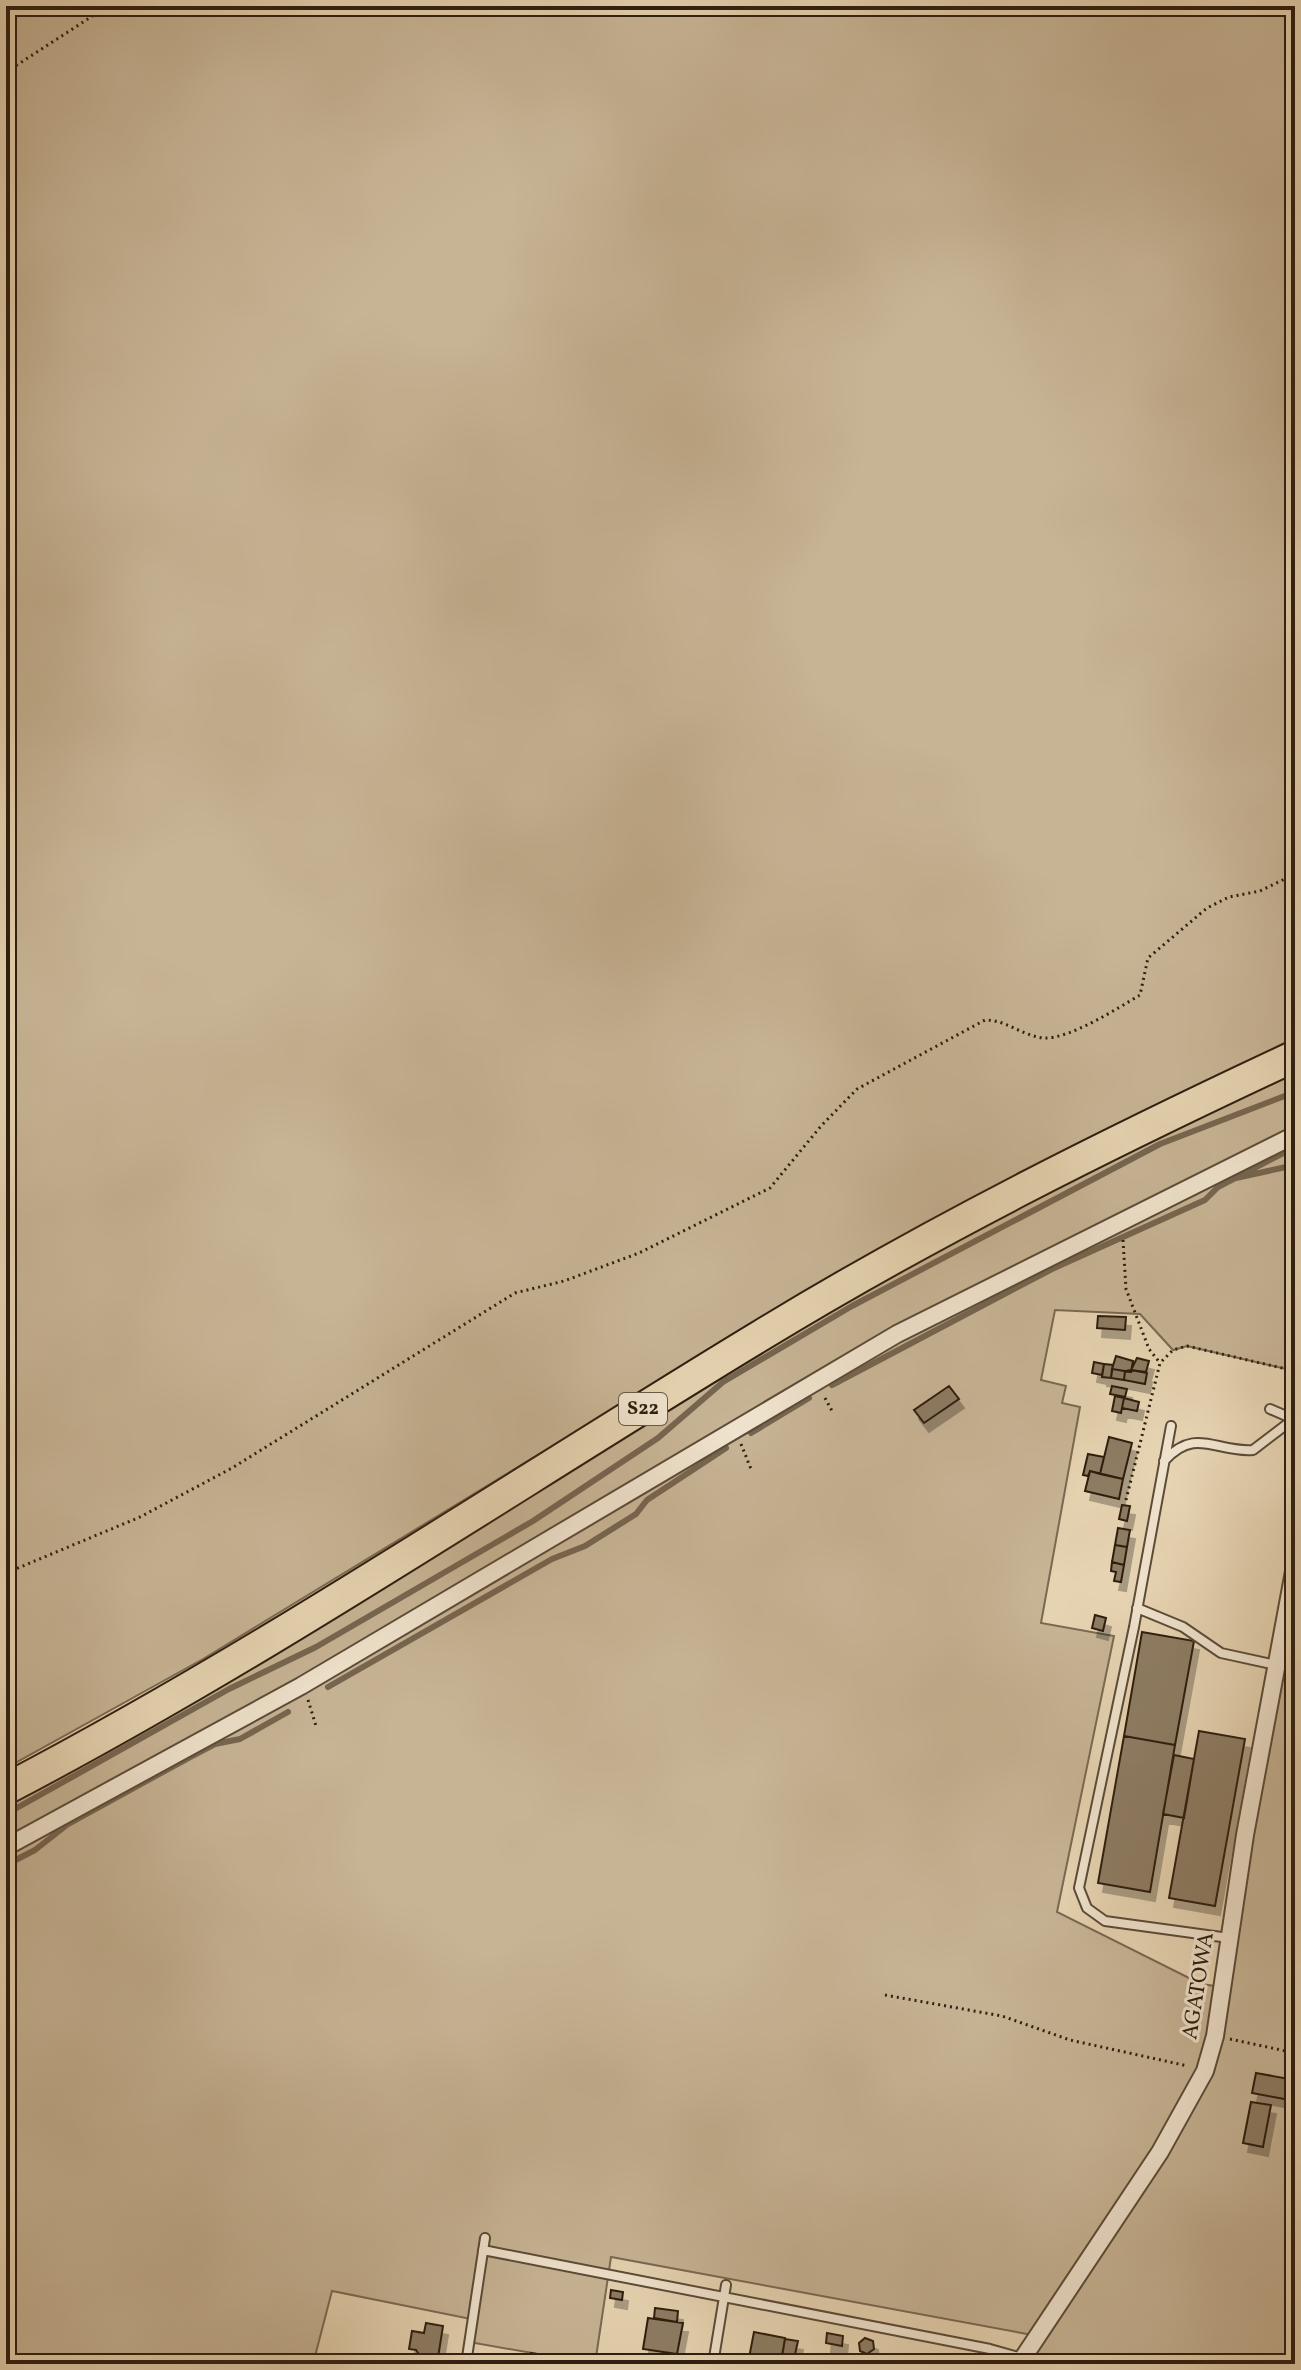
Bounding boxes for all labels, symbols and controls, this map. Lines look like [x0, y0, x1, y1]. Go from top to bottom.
road number: S22 [619, 1393, 667, 1425]
street label: AGATOWA [1175, 1930, 1223, 2042]

